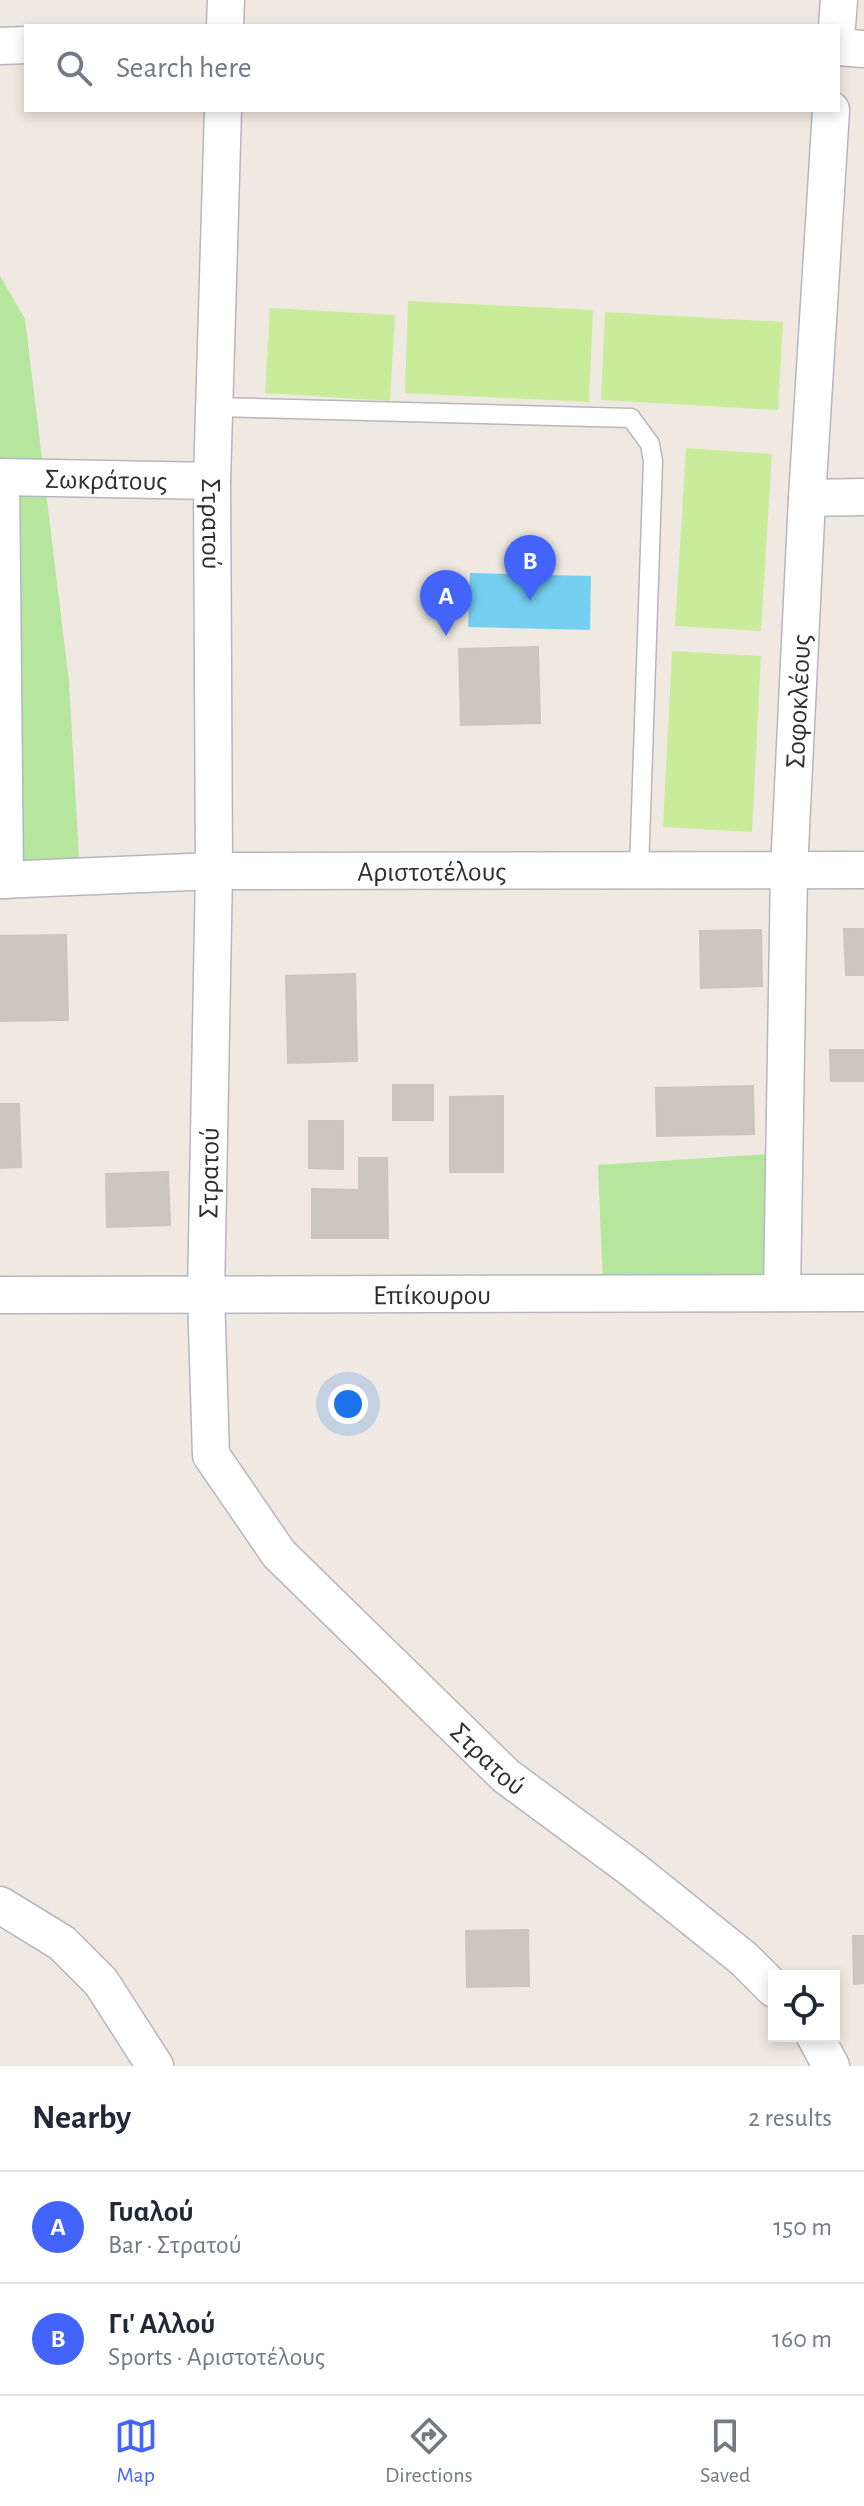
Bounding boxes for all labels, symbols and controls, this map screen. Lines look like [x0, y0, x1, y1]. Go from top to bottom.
search box [24, 24, 840, 112]
icon: search [52, 46, 96, 90]
text: Search here [116, 53, 252, 83]
street label: Σωκράτους [44, 466, 168, 496]
street label: Στρατού [196, 478, 224, 570]
pin: B [504, 535, 556, 601]
pin: A [420, 570, 472, 636]
street label: Σοφοκλέους [782, 634, 816, 769]
street label: Αριστοτέλους [357, 859, 506, 887]
street label: Στρατού [195, 1127, 225, 1219]
street label: Επίκουρου [373, 1282, 491, 1310]
your location [328, 1384, 368, 1424]
street label: Στρατού [444, 1718, 530, 1801]
map controls [768, 1970, 840, 2042]
button: locate [768, 1970, 840, 2042]
text: Nearby [32, 2101, 131, 2135]
text: 2 results [748, 2105, 832, 2131]
text: Γυαλού [108, 2197, 193, 2227]
text: A [50, 2214, 66, 2240]
text: 150 m [773, 2214, 832, 2240]
text: Bar · Στρατού [108, 2232, 241, 2258]
text: Γι' Αλλού [108, 2309, 215, 2339]
text: B [50, 2326, 66, 2352]
text: 160 m [772, 2326, 832, 2352]
text: Sports · Αριστοτέλους [108, 2344, 325, 2370]
tab: Map [114, 2414, 158, 2488]
tab: Directions [385, 2414, 473, 2488]
tab: Saved [700, 2414, 750, 2488]

